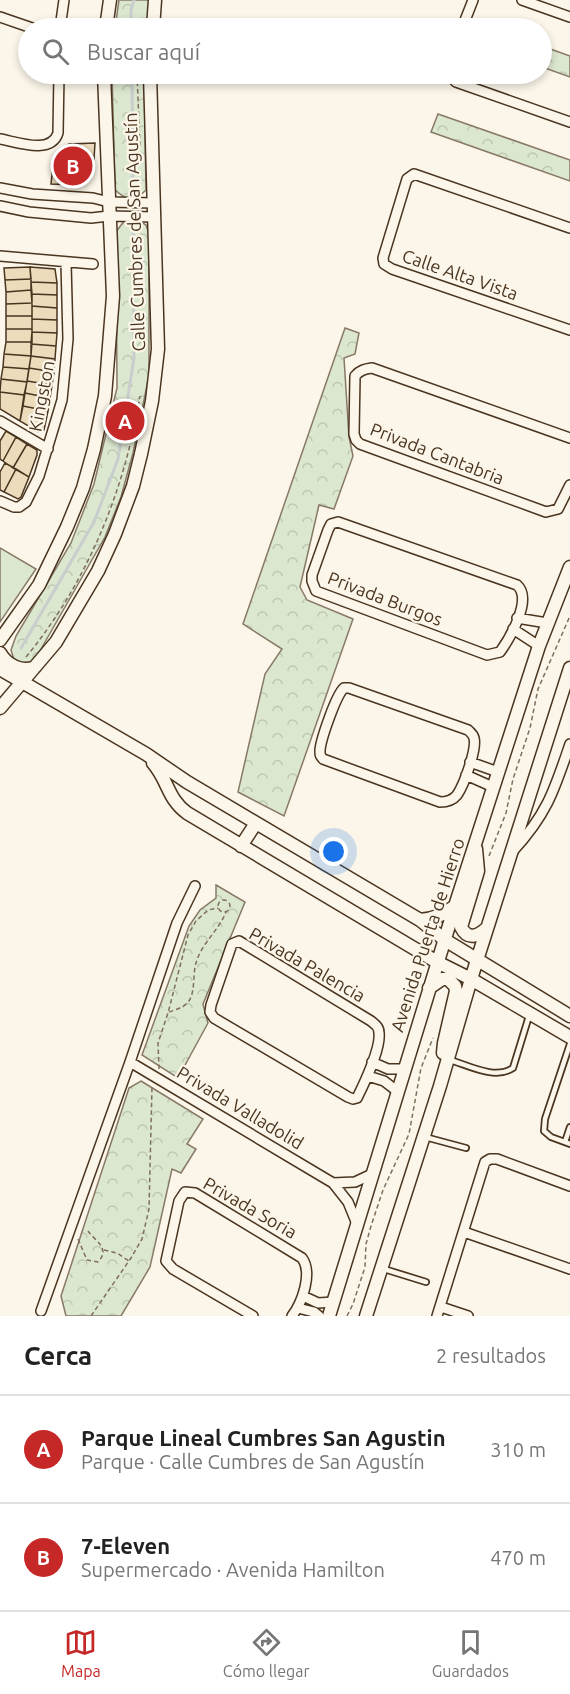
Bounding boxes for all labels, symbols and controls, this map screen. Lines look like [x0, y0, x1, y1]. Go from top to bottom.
search box [18, 18, 552, 84]
icon: search [39, 35, 72, 68]
text: Buscar aquí [87, 39, 200, 64]
street label: Calle Cumbres de San Agustín [120, 112, 148, 352]
pin: B [54, 144, 92, 188]
street label: Calle Alta Vista [400, 245, 521, 303]
street label: Kingston [24, 359, 58, 433]
pin: A [106, 398, 144, 444]
street label: Privada Cantabria [368, 418, 507, 488]
street label: Privada Burgos [325, 567, 446, 629]
street label: Avenida Puerta de Hierro [386, 835, 468, 1034]
your location [319, 837, 348, 866]
street label: Privada Palencia [246, 923, 369, 1005]
street label: Privada Valladolid [174, 1062, 307, 1153]
street label: Privada Soria [200, 1172, 301, 1242]
text: Cerca [24, 1341, 92, 1370]
text: 2 resultados [436, 1344, 546, 1367]
text: Parque Lineal Cumbres San Agustin [81, 1425, 446, 1450]
text: A [36, 1438, 51, 1461]
text: 310 m [490, 1438, 546, 1461]
text: Parque · Calle Cumbres de San Agustín [81, 1450, 425, 1473]
text: 7-Eleven [81, 1533, 170, 1558]
text: B [37, 1546, 50, 1569]
text: 470 m [490, 1546, 546, 1569]
text: Supermercado · Avenida Hamilton [81, 1558, 385, 1581]
tab: Mapa [61, 1626, 101, 1680]
tab: Cómo llegar [223, 1626, 310, 1680]
tab: Guardados [432, 1626, 509, 1680]

